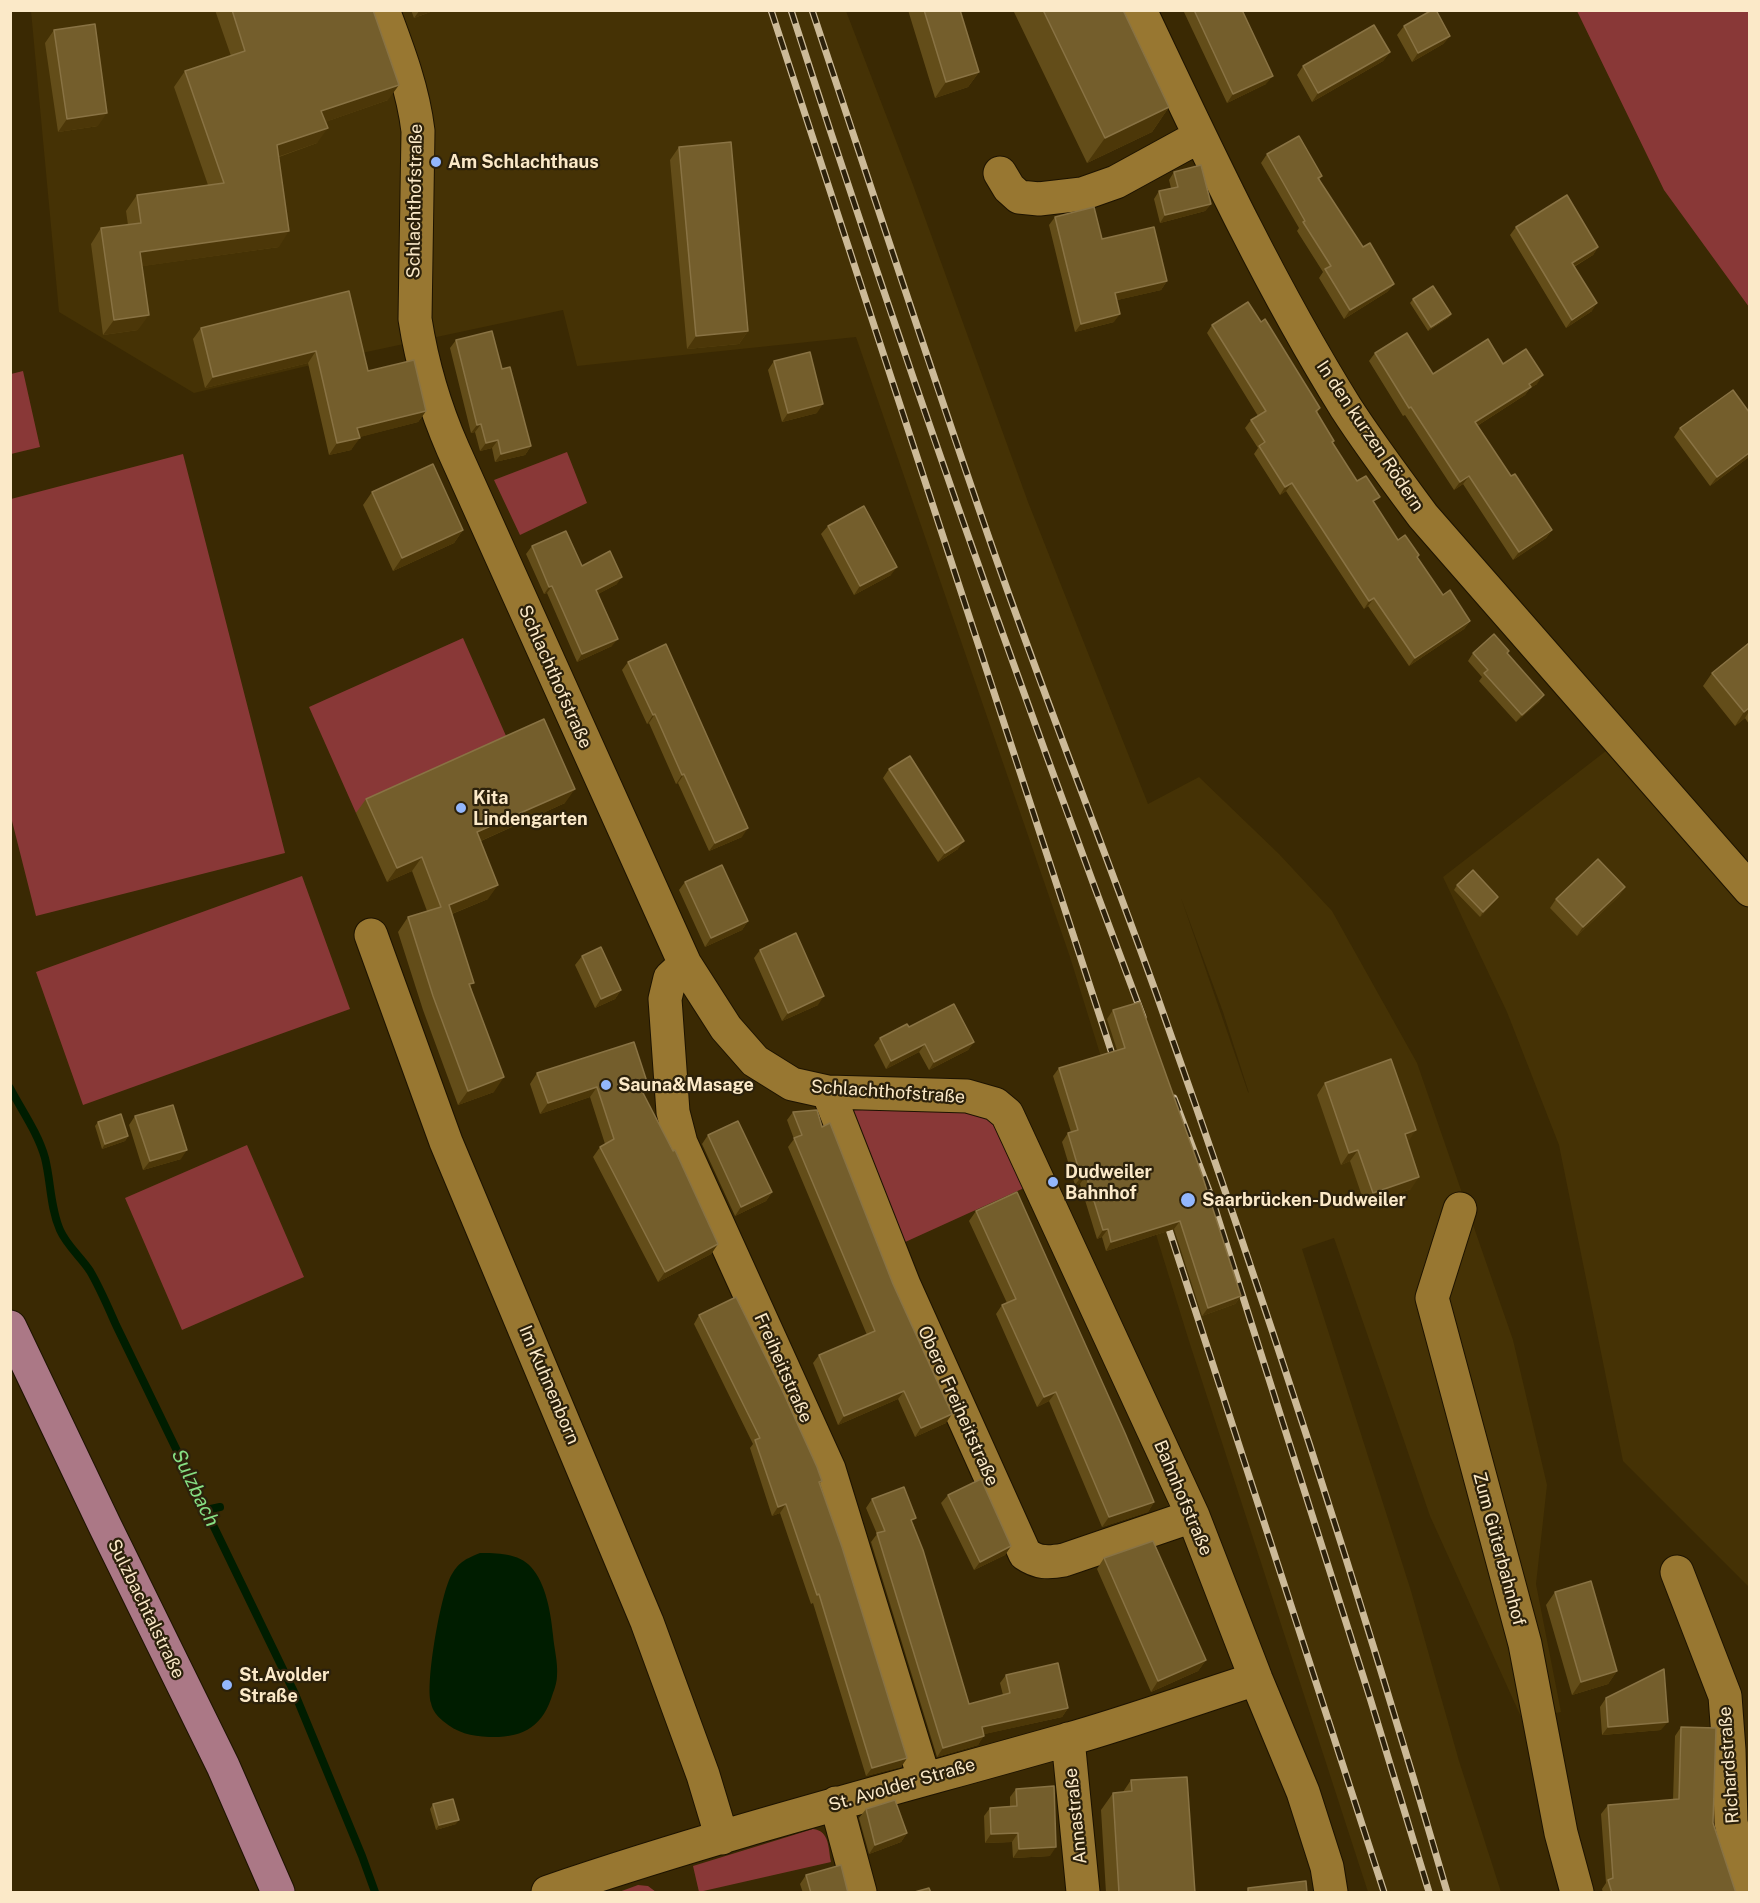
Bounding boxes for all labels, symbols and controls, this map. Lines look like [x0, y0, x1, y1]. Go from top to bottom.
street label: Schlachthofstraße [403, 123, 427, 279]
place label: Am Schlachthaus [448, 151, 599, 173]
marker: Am Schlachthaus [429, 155, 443, 169]
street label: In den kurzen Rödern [1312, 357, 1428, 515]
street label: Schlachthofstraße [514, 602, 596, 752]
place label: Kita Lindengarten [473, 787, 588, 830]
marker: Kita Lindengarten [454, 801, 468, 815]
place label: Sauna&Masage [618, 1074, 754, 1096]
street label: Schlachthofstraße [810, 1076, 966, 1108]
marker: Sauna&Masage [599, 1078, 613, 1092]
place label: Dudweiler Bahnhof [1065, 1161, 1152, 1204]
marker: Dudweiler Bahnhof [1046, 1175, 1060, 1189]
place label: Saarbrücken-Dudweiler [1202, 1189, 1406, 1211]
marker: Saarbrücken-Dudweiler [1179, 1191, 1197, 1209]
street label: Freiheitstraße [749, 1310, 817, 1426]
street label: Im Kuhnenborn [514, 1322, 584, 1448]
street label: Obere Freiheitstraße [913, 1322, 1003, 1490]
street label: Bahnhofstraße [1149, 1437, 1217, 1559]
water label: Sulzbach [166, 1445, 224, 1531]
street label: Zum Güterbahnhof [1468, 1470, 1530, 1628]
street label: Sulzbachtalstraße [103, 1536, 189, 1682]
place label: St.Avolder Straße [239, 1664, 329, 1706]
marker: St.Avolder Straße [220, 1678, 234, 1692]
street label: Richardstraße [1714, 1706, 1744, 1824]
street label: St. Avolder Straße [826, 1754, 978, 1816]
street label: Annastraße [1060, 1767, 1092, 1865]

